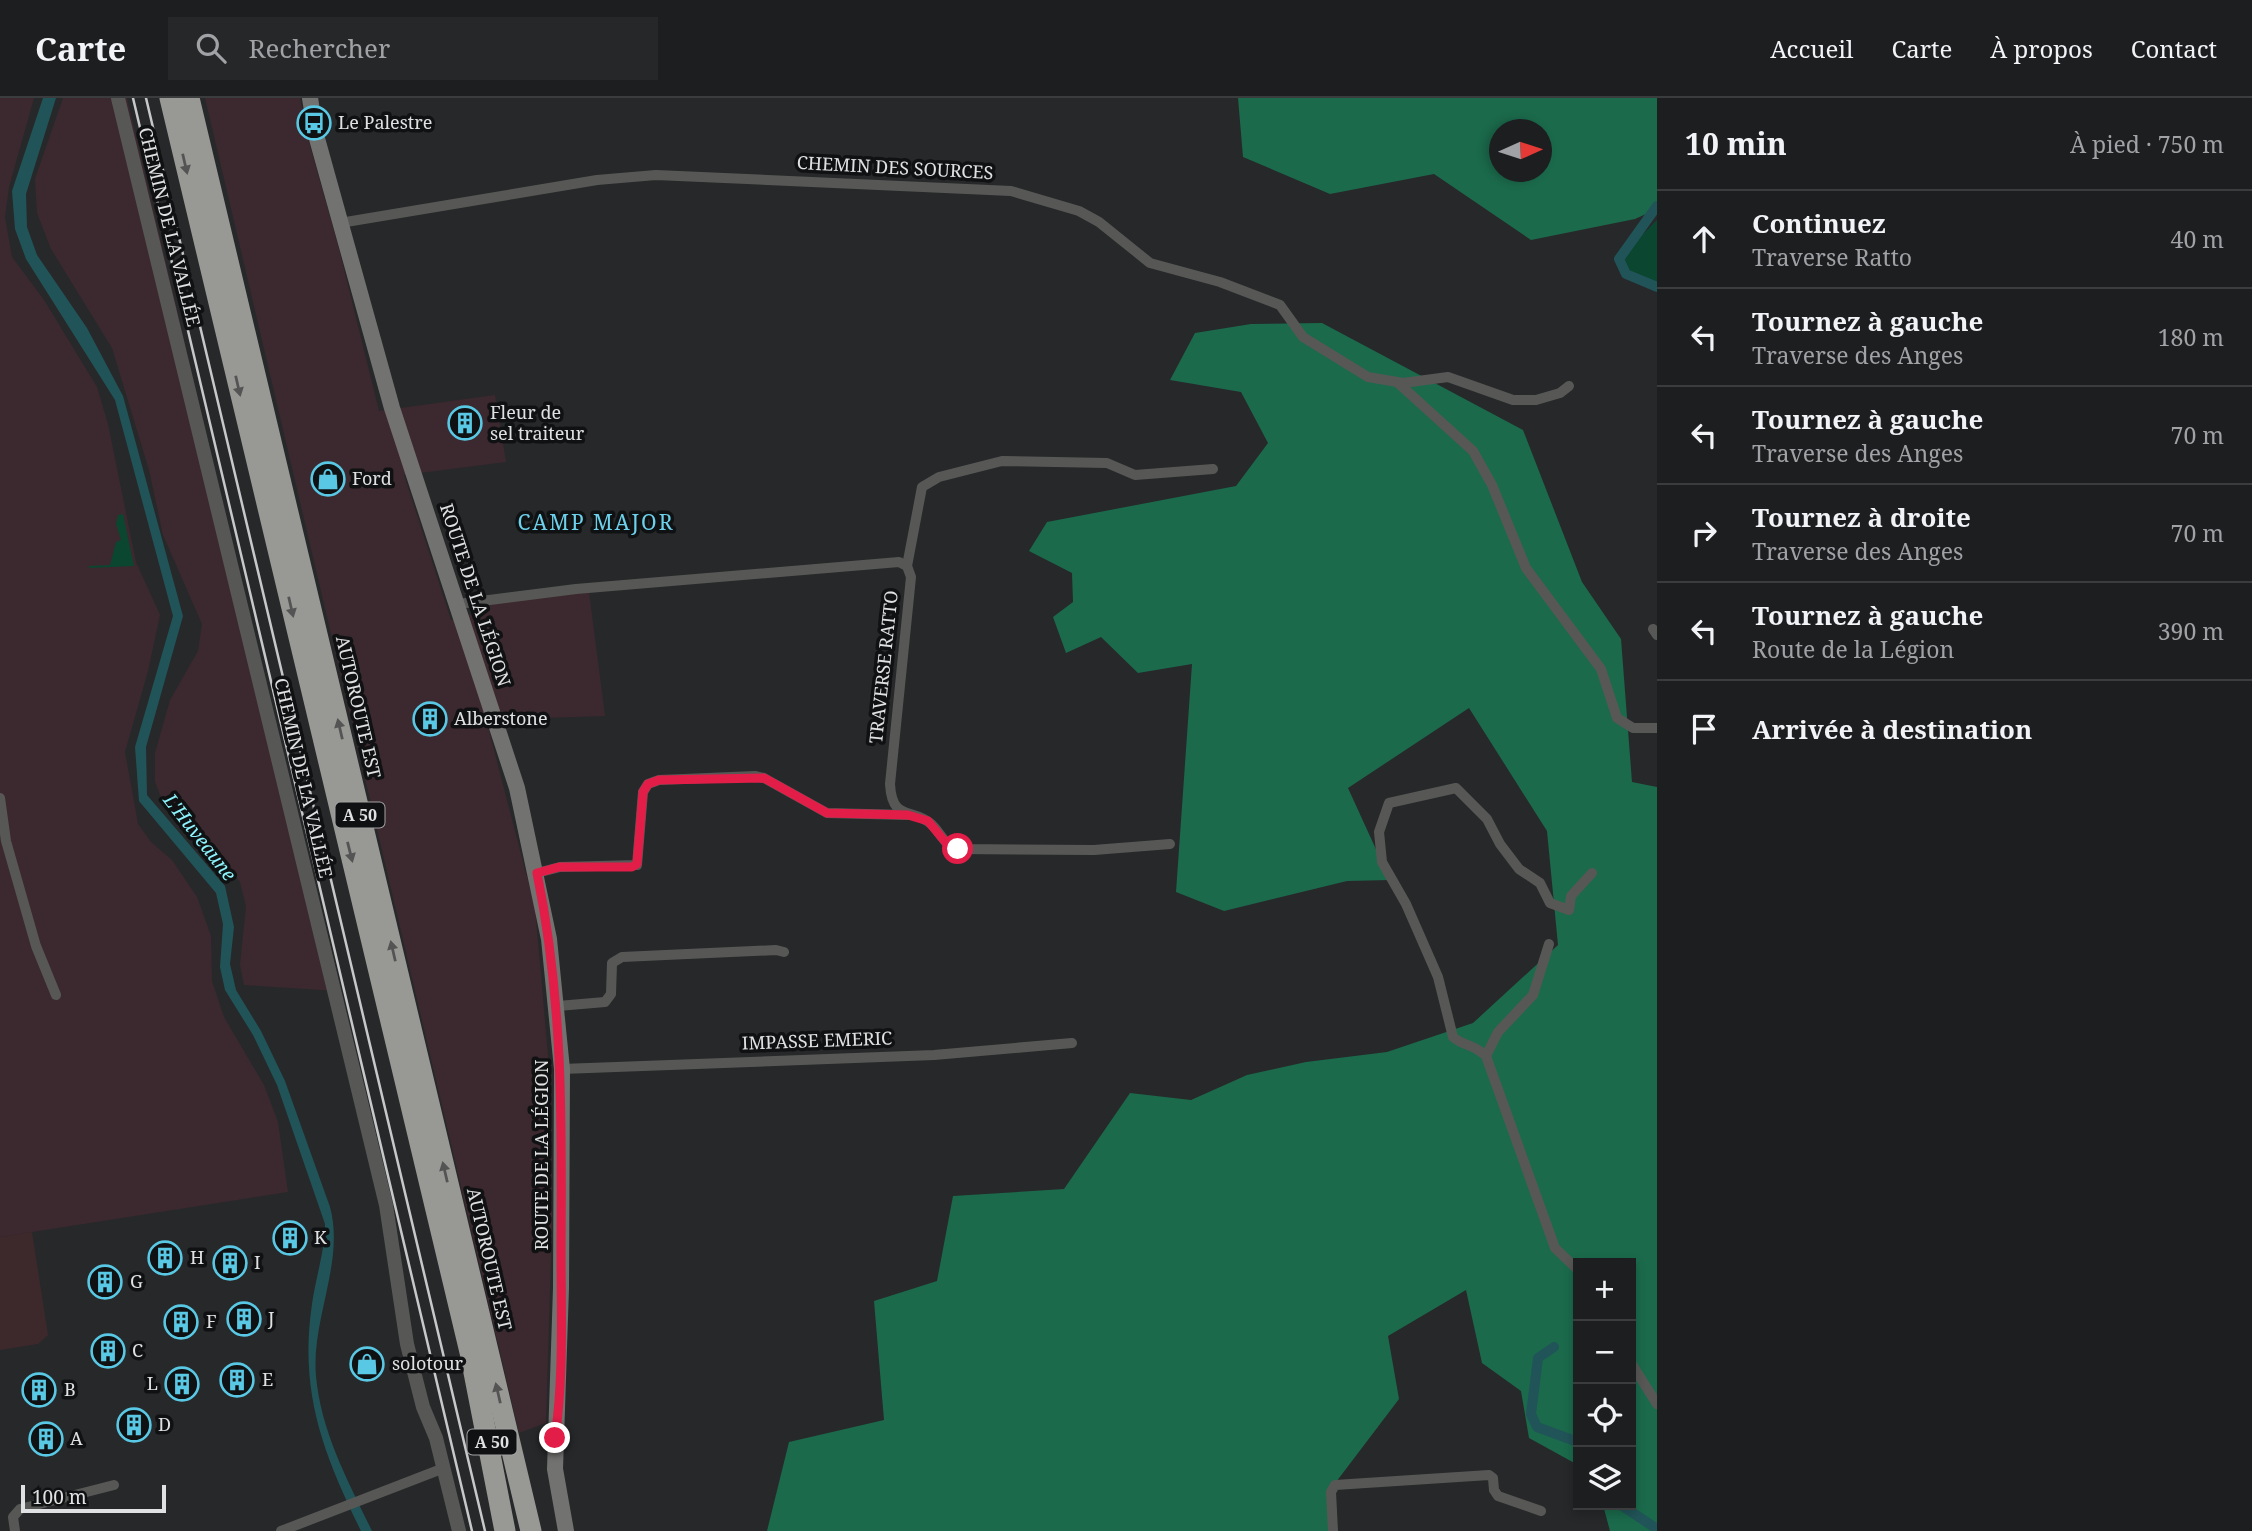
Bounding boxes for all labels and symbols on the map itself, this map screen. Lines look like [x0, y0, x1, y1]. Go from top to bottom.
bus stop icon: Le Palestre [295, 104, 333, 142]
place label: Le Palestre [338, 110, 432, 134]
north arrow [1489, 119, 1552, 182]
street label: CHEMIN DE LA VALLÉE [134, 125, 206, 329]
street label: CHEMIN DES SOURCES [796, 150, 994, 184]
one-way arrow [180, 153, 191, 175]
one-way arrow [233, 375, 244, 397]
place label: Fleur de sel traiteur [490, 400, 585, 445]
building icon: Fleur de sel traiteur [446, 404, 484, 442]
shop icon: Ford [309, 460, 347, 498]
place label: Ford [352, 466, 392, 490]
street label: ROUTE DE LA LÉGION [435, 500, 517, 690]
district label: CAMP MAJOR [518, 508, 674, 536]
street label: TRAVERSE RATTO [863, 589, 903, 744]
one-way arrow [286, 596, 297, 618]
street label: AUTOROUTE EST [331, 633, 387, 780]
street label: CHEMIN DE LA VALLÉE [269, 676, 339, 880]
building icon: Alberstone [411, 700, 449, 738]
place label: Alberstone [454, 706, 548, 730]
one-way arrow [334, 718, 345, 740]
water label: L'Huveaune [157, 787, 242, 886]
road number: A 50 [336, 802, 384, 828]
route start [942, 833, 973, 864]
one-way arrow [345, 841, 356, 863]
one-way arrow [387, 940, 398, 962]
street label: IMPASSE EMERIC [741, 1025, 893, 1055]
street label: ROUTE DE LA LÉGION [529, 1059, 553, 1251]
one-way arrow [439, 1161, 450, 1183]
street label: AUTOROUTE EST [462, 1185, 518, 1332]
building icon: K [271, 1219, 309, 1257]
place label: K [314, 1225, 327, 1249]
building icon: H [146, 1239, 184, 1277]
building icon: I [211, 1244, 249, 1282]
place label: H [190, 1245, 204, 1269]
place label: I [254, 1250, 261, 1274]
building icon: G [86, 1263, 124, 1301]
place label: G [130, 1269, 143, 1293]
building icon: J [225, 1300, 263, 1338]
building icon: F [162, 1303, 200, 1341]
place label: J [267, 1306, 274, 1330]
place label: F [206, 1309, 217, 1333]
building icon: C [89, 1332, 127, 1370]
place label: C [132, 1338, 143, 1362]
shop icon: solotour [348, 1345, 386, 1383]
place label: solotour [392, 1351, 464, 1375]
building icon: E [218, 1361, 256, 1399]
building icon: L [163, 1365, 201, 1403]
place label: E [262, 1367, 273, 1391]
building icon: B [20, 1371, 58, 1409]
place label: L [147, 1371, 158, 1395]
place label: B [64, 1377, 76, 1401]
one-way arrow [492, 1382, 503, 1404]
building icon: D [115, 1406, 153, 1444]
place label: D [158, 1412, 171, 1436]
building icon: A [27, 1420, 65, 1458]
route end [539, 1422, 570, 1453]
place label: A [70, 1426, 83, 1450]
road number: A 50 [468, 1430, 516, 1454]
scale bar [21, 1482, 166, 1514]

